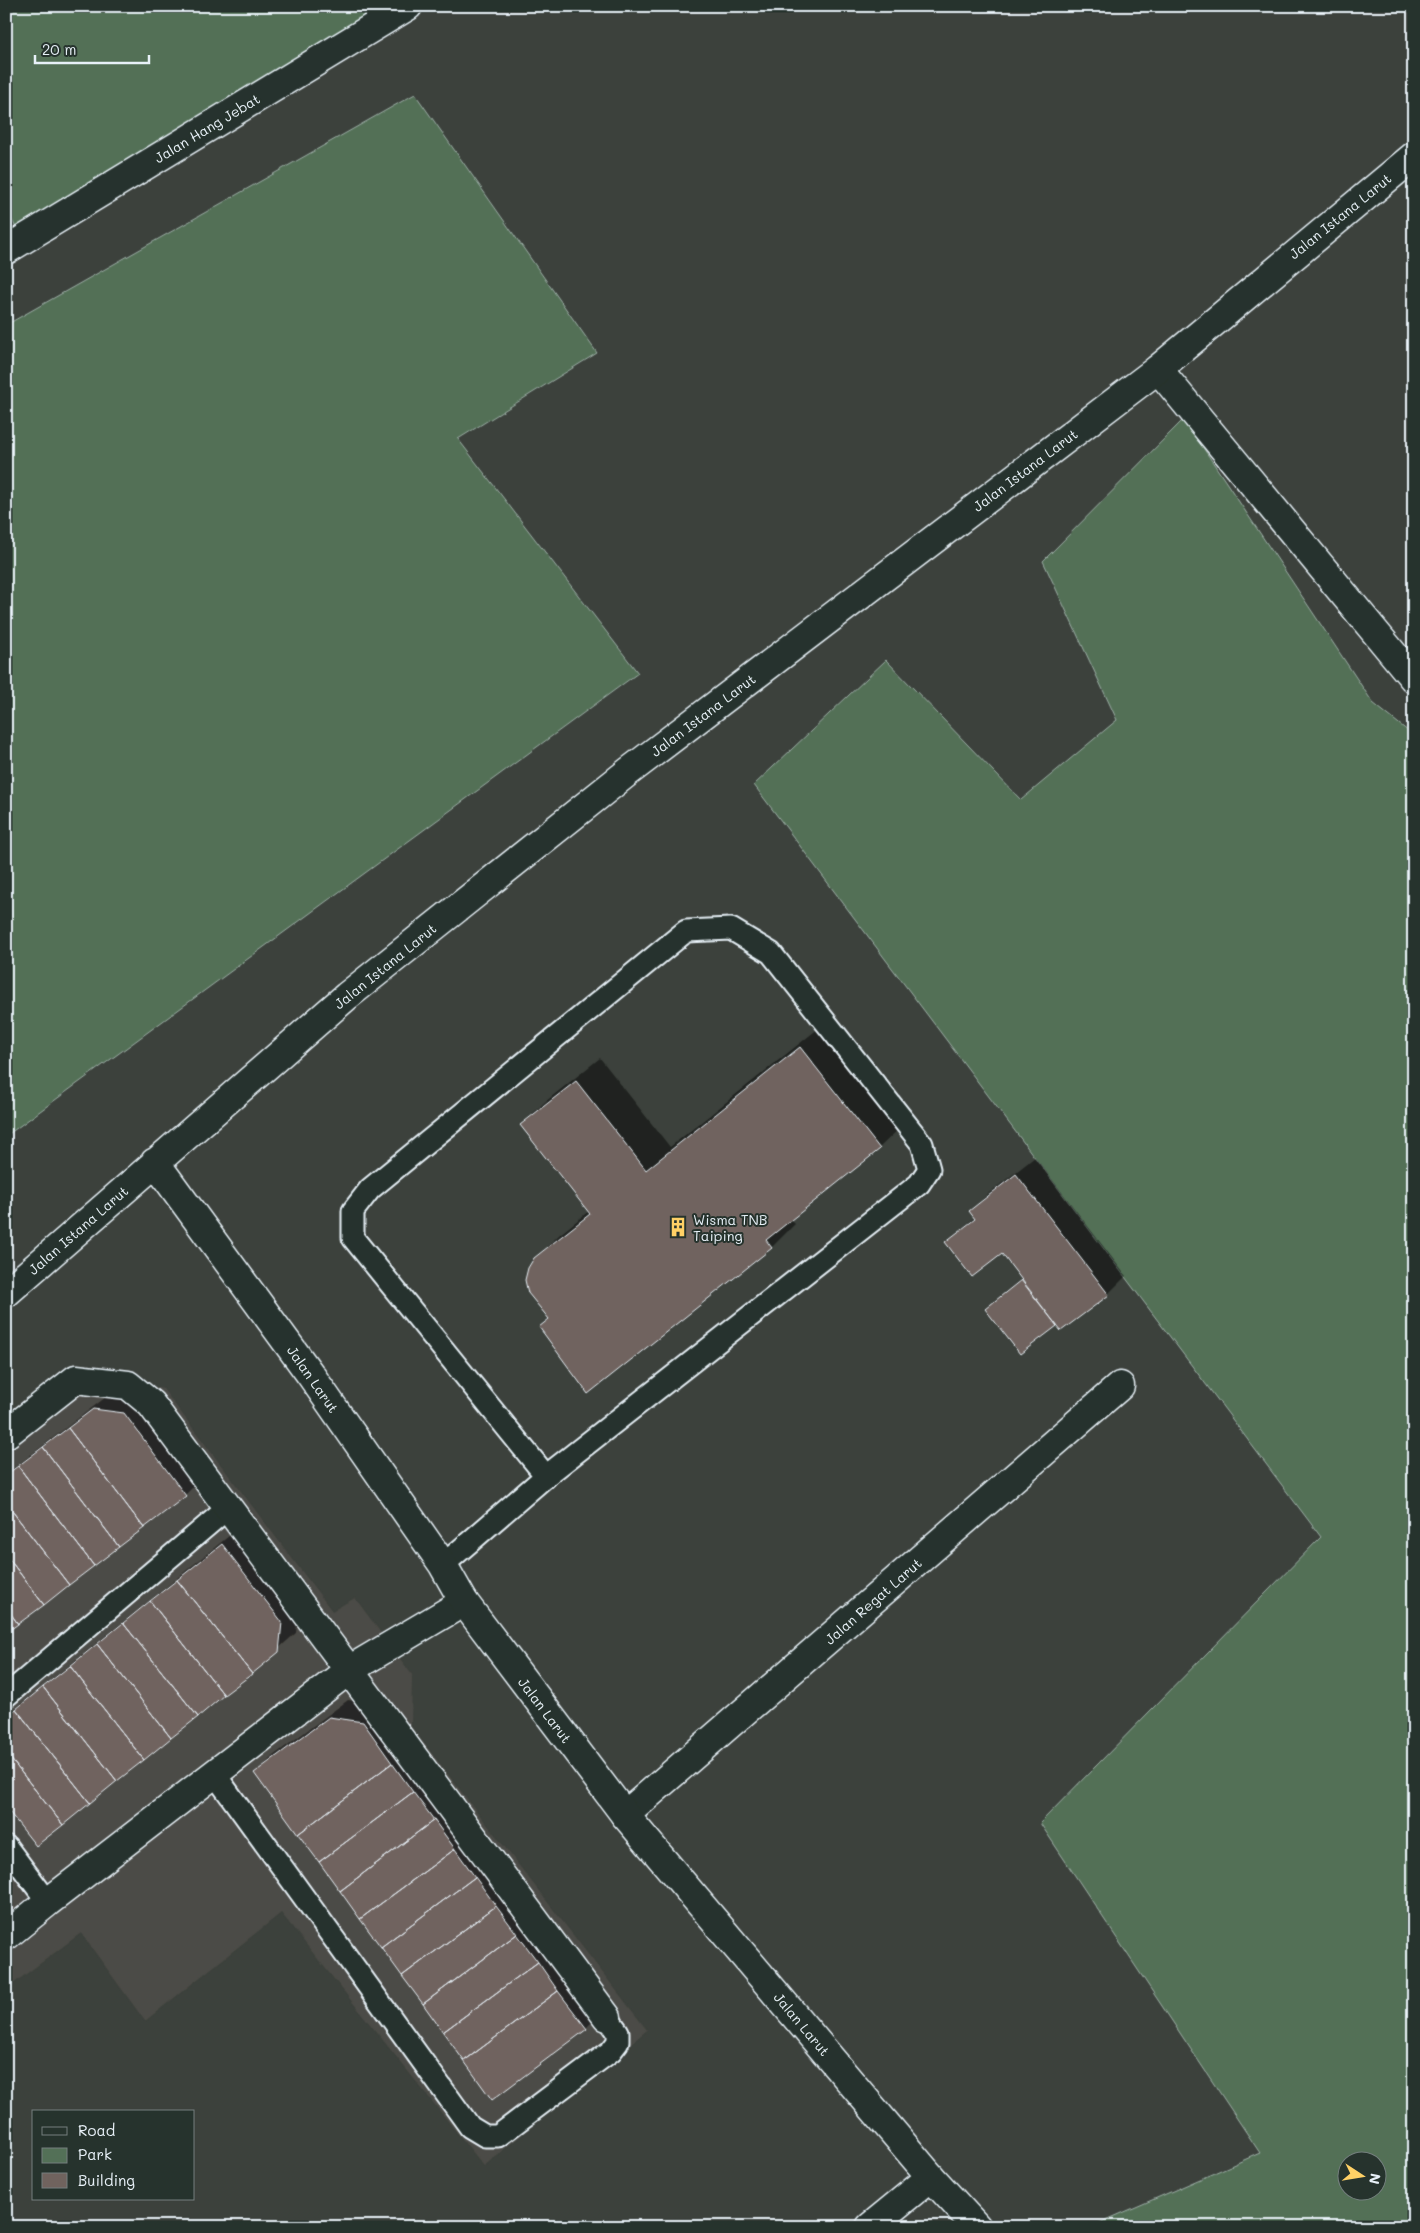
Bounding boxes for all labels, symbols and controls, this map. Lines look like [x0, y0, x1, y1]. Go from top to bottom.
scale bar [35, 32, 149, 64]
text: 20 m [42, 39, 76, 59]
street label: Jalan Hang Jebat [151, 89, 263, 167]
street label: Jalan Istana Larut [1285, 169, 1395, 263]
street label: Jalan Istana Larut [969, 424, 1081, 516]
street label: Jalan Istana Larut [647, 669, 759, 761]
street label: Jalan Istana Larut [330, 919, 440, 1013]
street label: Jalan Istana Larut [24, 1181, 132, 1279]
place label: Wisma TNB Taiping [693, 1210, 768, 1245]
building icon: Wisma TNB Taiping [667, 1216, 689, 1238]
street label: Jalan Larut [283, 1342, 343, 1416]
street label: Jalan Regat Larut [820, 1554, 926, 1648]
street label: Jalan Larut [514, 1673, 576, 1747]
street label: Jalan Larut [770, 1988, 834, 2060]
legend [32, 2110, 195, 2200]
text: Road [78, 2120, 115, 2140]
text: Park [78, 2144, 112, 2164]
north arrow [1338, 2150, 1388, 2200]
text: Building [78, 2170, 135, 2190]
text: N [1365, 2172, 1386, 2186]

